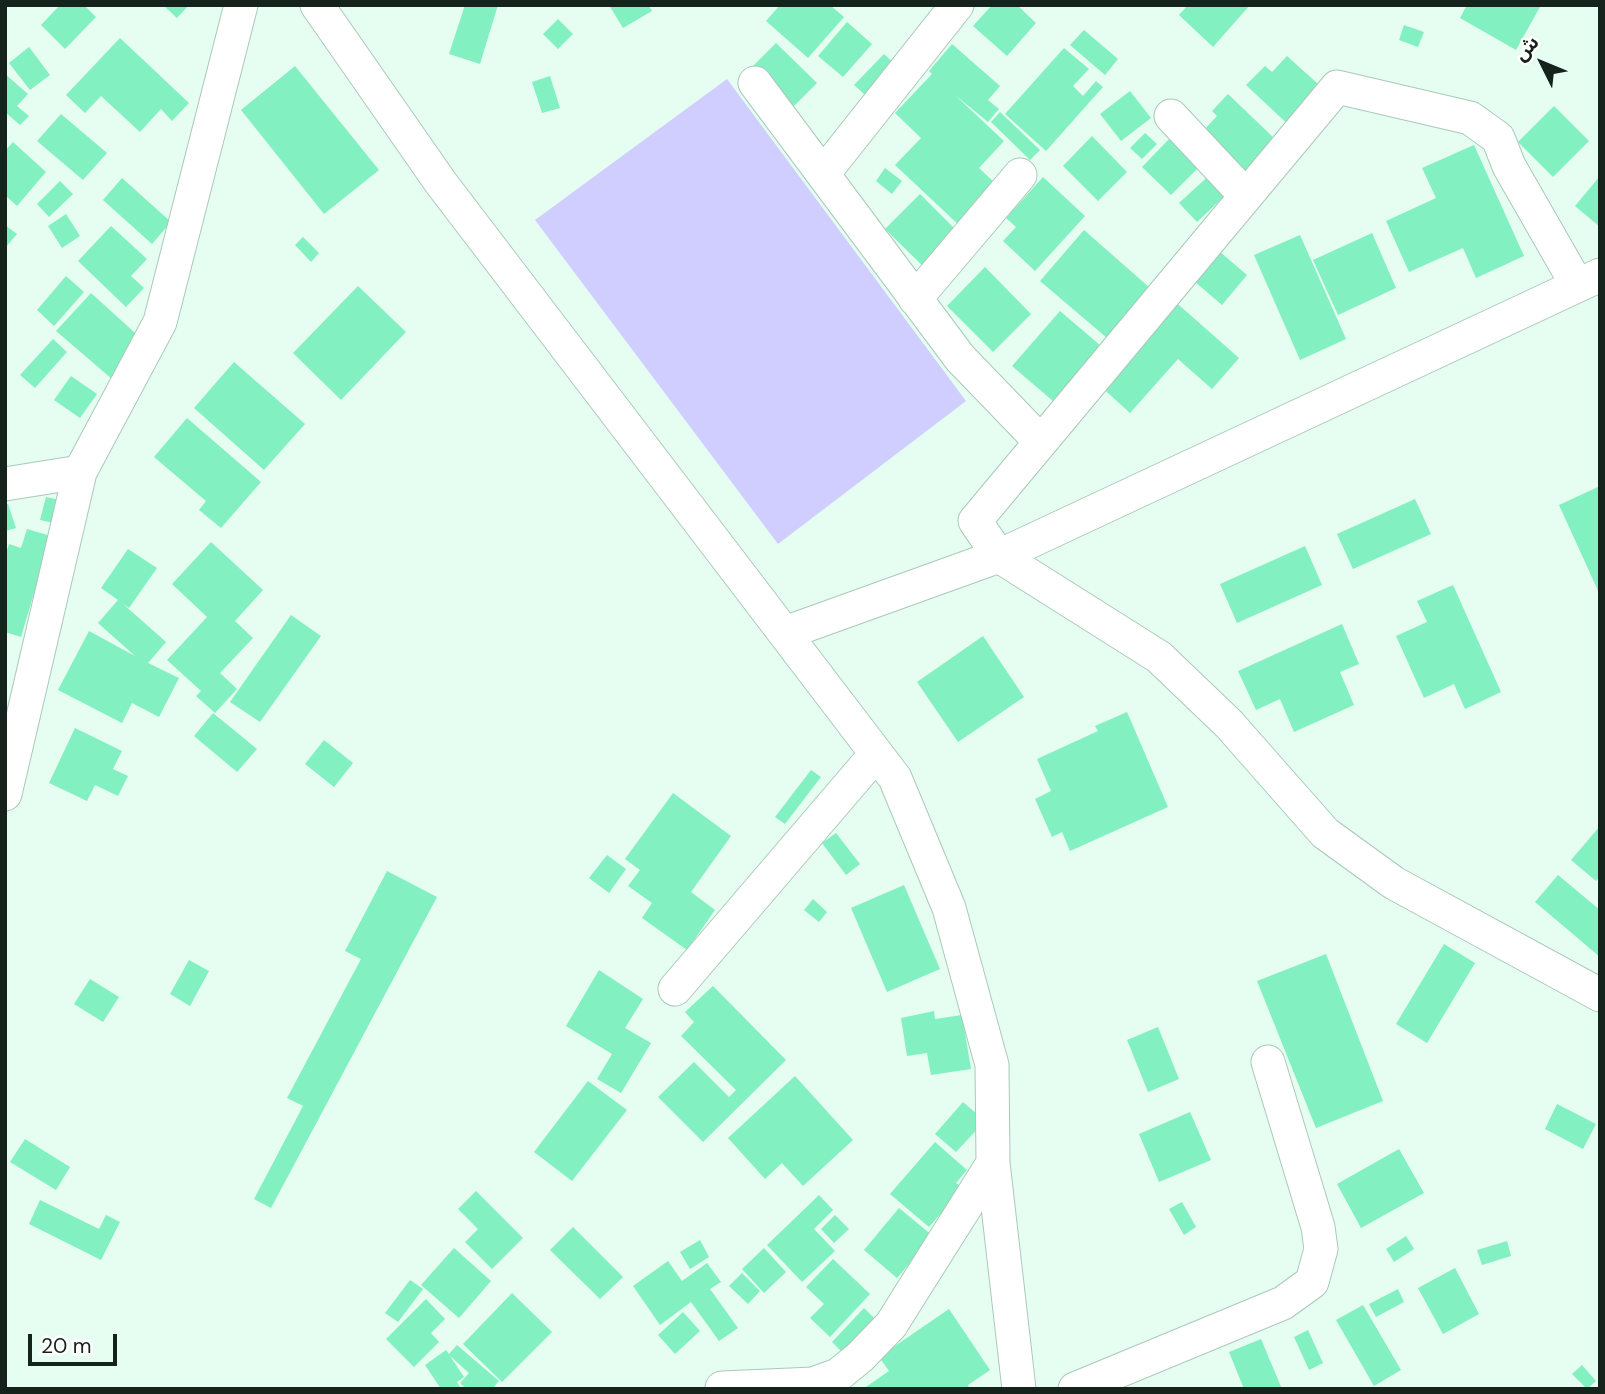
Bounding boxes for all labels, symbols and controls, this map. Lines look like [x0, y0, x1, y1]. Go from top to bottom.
north arrow [1507, 28, 1577, 98]
text: ش [1508, 30, 1544, 66]
scale bar [32, 1320, 121, 1364]
text: 20 m [41, 1332, 92, 1360]

